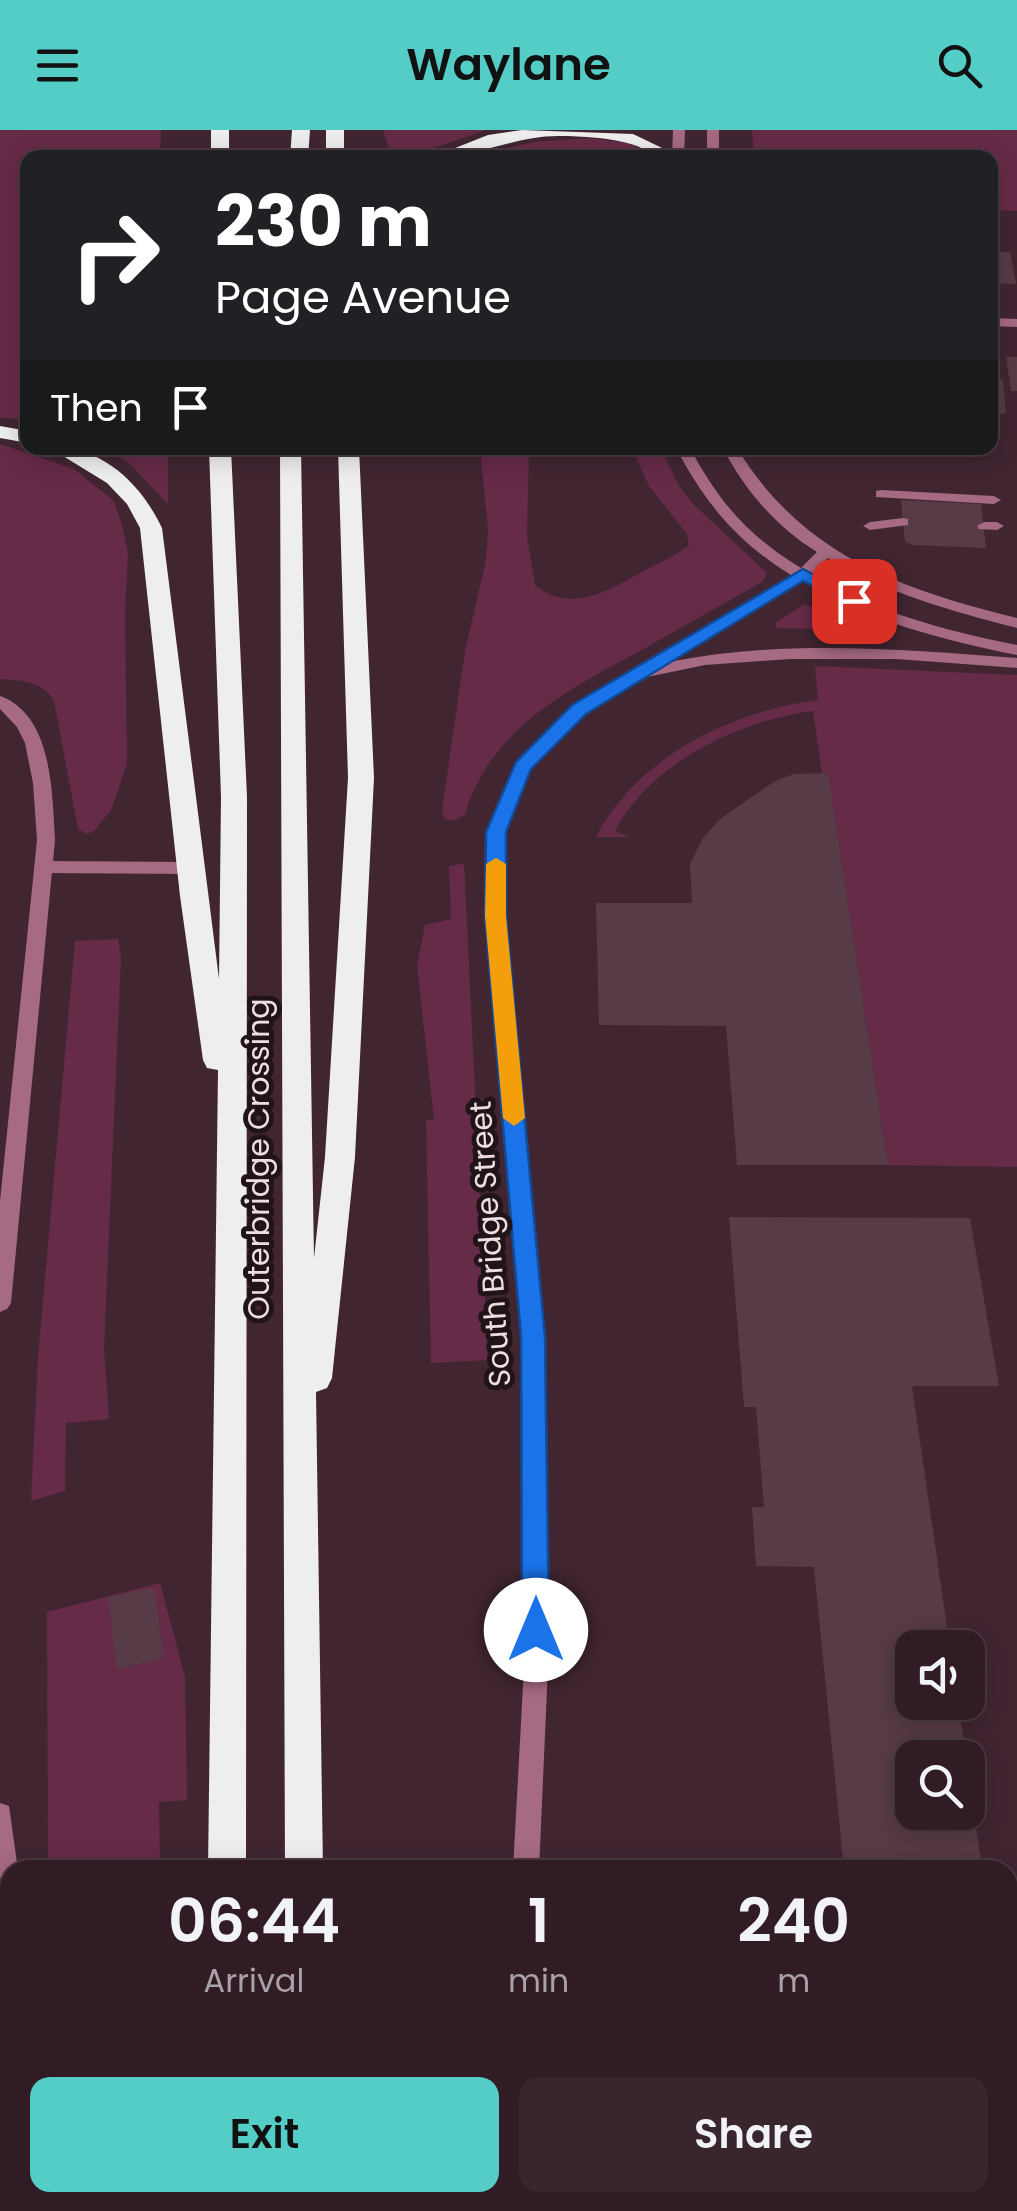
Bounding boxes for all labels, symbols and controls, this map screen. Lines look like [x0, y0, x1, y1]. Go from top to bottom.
text: Waylane [406, 33, 611, 96]
icon: menu [30, 38, 85, 93]
icon: search [932, 38, 987, 93]
text: 230 m [215, 172, 432, 271]
icon: right [50, 190, 180, 320]
text: Page Avenue [215, 266, 511, 329]
icon: arrive [163, 380, 218, 435]
text: Then [50, 381, 143, 434]
pin [812, 559, 897, 644]
icon: arrive [827, 574, 882, 629]
street label: Outerbridge Crossing [237, 998, 280, 1320]
street label: South Bridge Street [459, 1100, 521, 1388]
position arrow [484, 1578, 588, 1682]
map controls [895, 1630, 985, 1830]
button: sound [895, 1630, 985, 1720]
button: search [895, 1740, 985, 1830]
text: 06:44 [168, 1879, 340, 1963]
text: 1 [528, 1879, 550, 1963]
text: 240 [737, 1879, 850, 1963]
text: Arrival [204, 1958, 304, 2003]
text: min [508, 1958, 569, 2003]
text: m [777, 1958, 810, 2003]
button: Exit [30, 2077, 499, 2192]
button: Share [519, 2077, 988, 2192]

